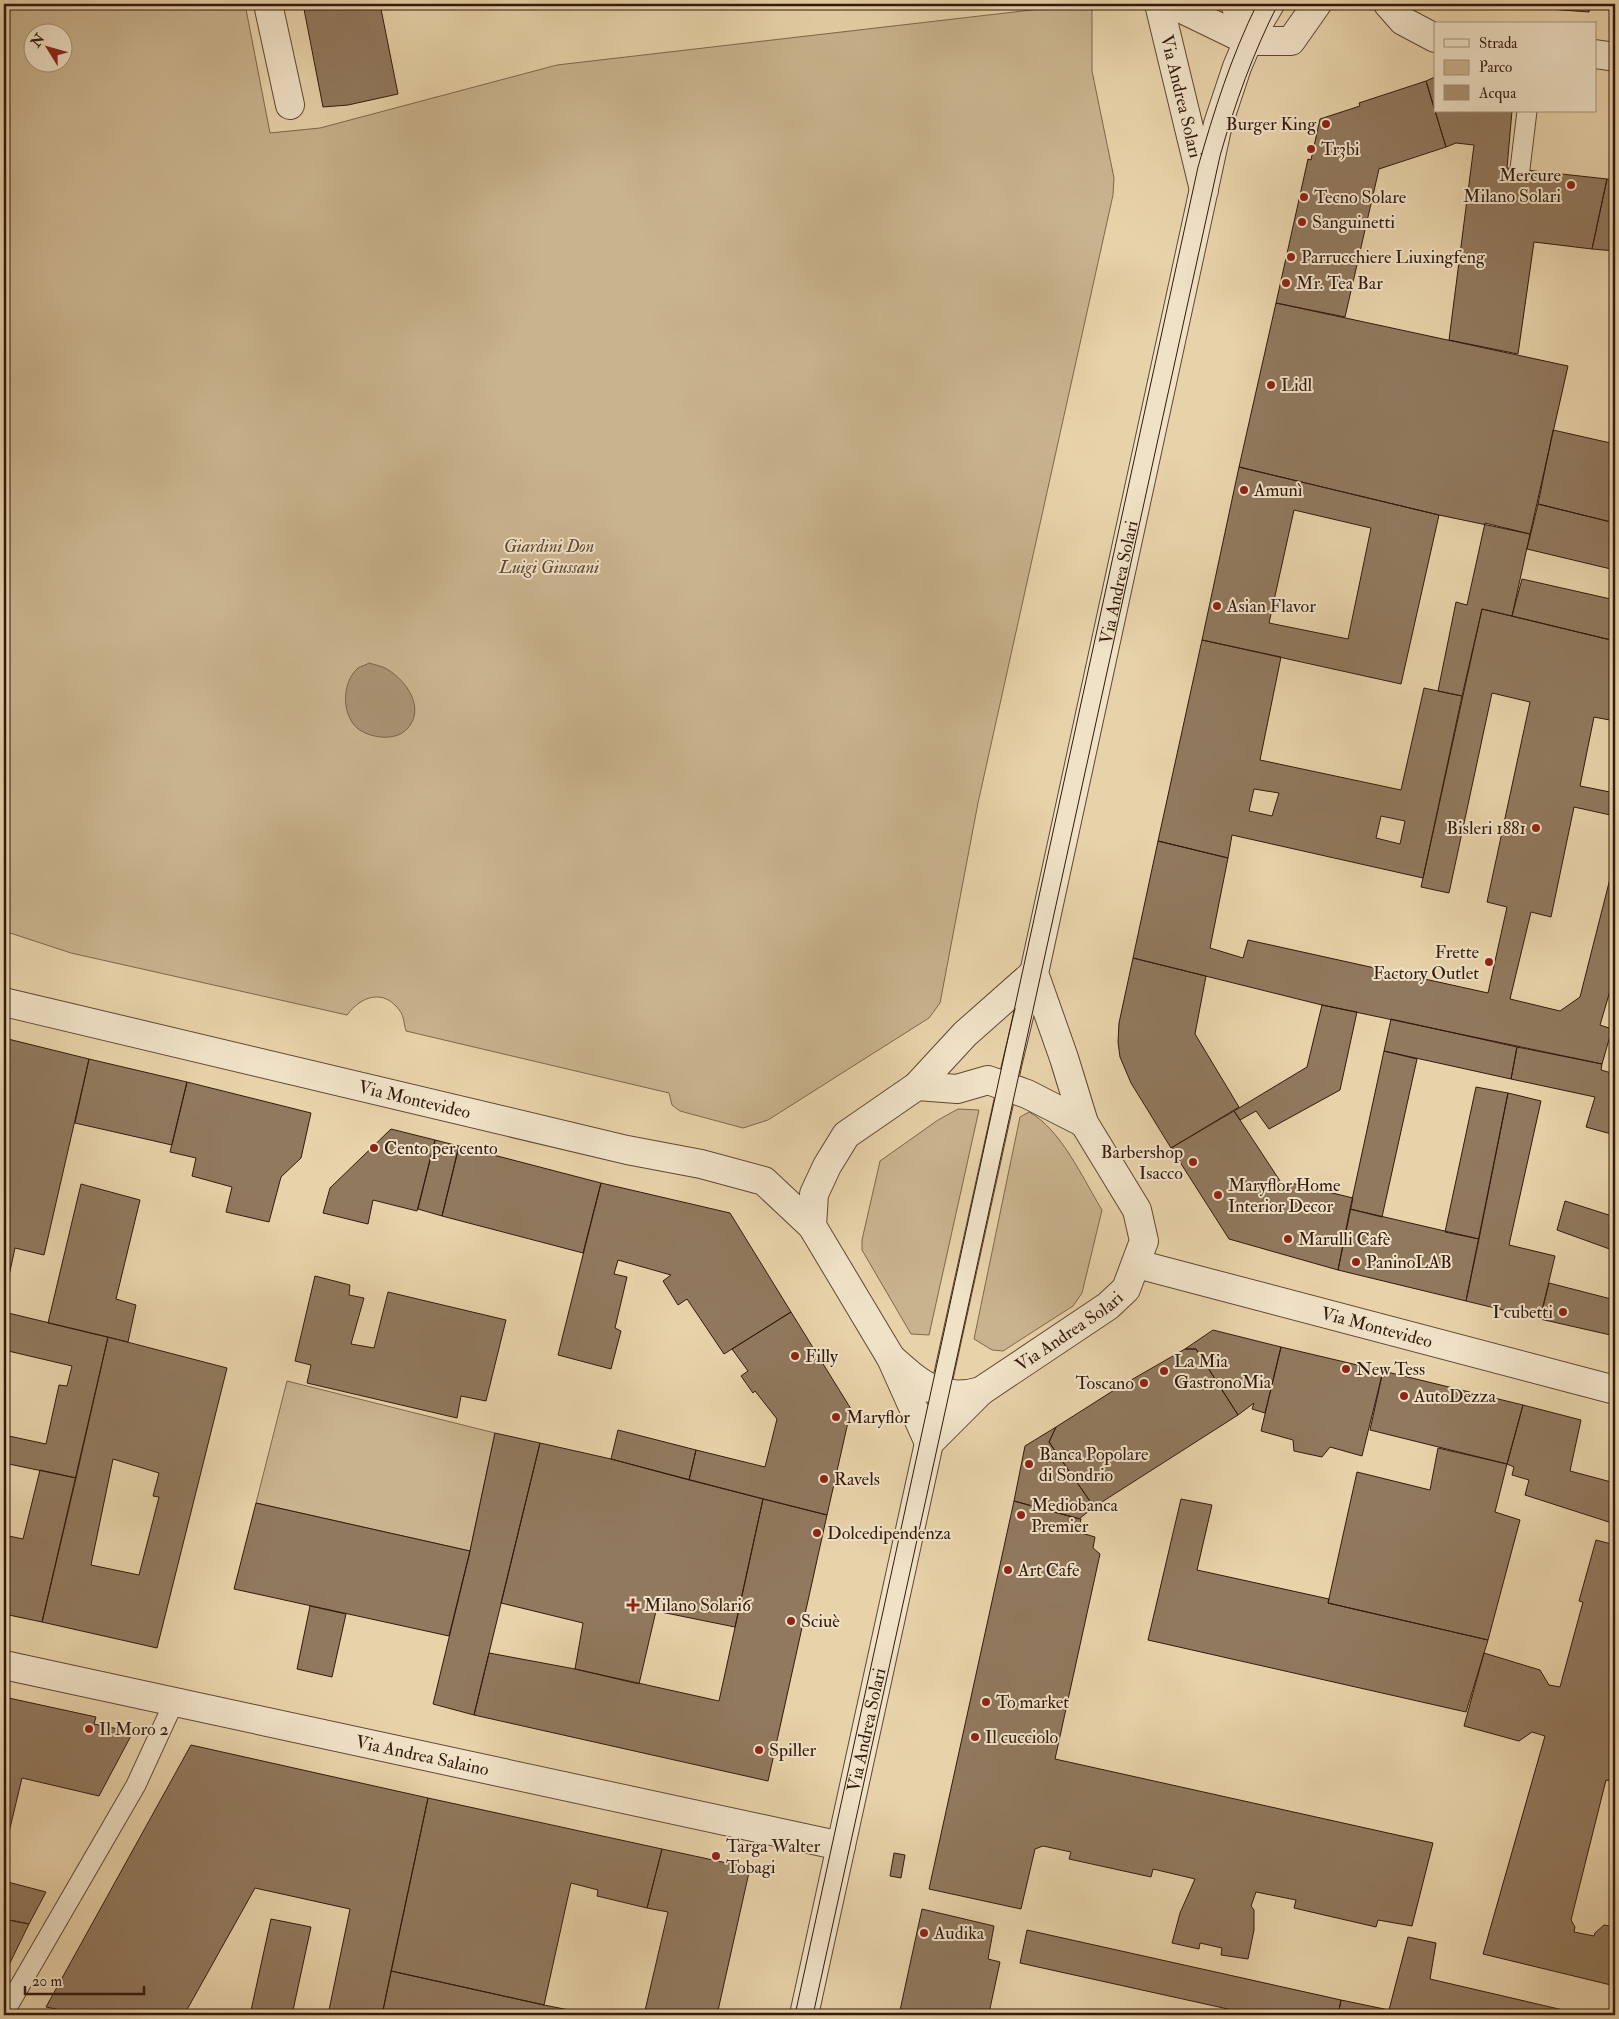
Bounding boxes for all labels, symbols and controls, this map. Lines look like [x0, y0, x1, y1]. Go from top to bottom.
north arrow [22, 22, 72, 72]
legend [1434, 22, 1596, 112]
text: N [27, 30, 49, 51]
street label: Via Andrea Solari [1155, 33, 1207, 160]
text: Strada [1479, 34, 1518, 53]
text: Parco [1479, 58, 1512, 77]
text: Acqua [1478, 84, 1517, 103]
place label: Burger King [1226, 113, 1317, 136]
marker: Burger King [1320, 118, 1332, 130]
place label: Tr3bi [1321, 138, 1360, 161]
marker: Tr3bi [1305, 143, 1317, 155]
place label: Mercure Milano Solari [1463, 164, 1561, 208]
marker: Mercure Milano Solari [1565, 179, 1577, 191]
place label: Tecno Solare [1314, 186, 1407, 209]
marker: Tecno Solare [1298, 191, 1310, 203]
place label: Sanguinetti [1312, 211, 1395, 234]
marker: Sanguinetti [1296, 216, 1308, 228]
place label: Parrucchiere Liuxingfeng [1301, 246, 1486, 269]
marker: Parrucchiere Liuxingfeng [1285, 251, 1297, 263]
place label: Mr. Tea Bar [1296, 272, 1383, 295]
marker: Mr. Tea Bar [1280, 277, 1292, 289]
place label: Lidl [1281, 374, 1313, 397]
marker: Lidl [1265, 379, 1277, 391]
place label: Amunì [1253, 479, 1303, 502]
marker: Amunì [1238, 484, 1250, 496]
street label: Via Andrea Solari [1095, 518, 1144, 646]
park label: Giardini Don Luigi Giussani [498, 535, 599, 579]
place label: Asian Flavor [1226, 595, 1316, 618]
marker: Asian Flavor [1211, 600, 1223, 612]
place label: Bisleri 1881 [1446, 817, 1526, 840]
marker: Bisleri 1881 [1530, 822, 1542, 834]
place label: Frette Factory Outlet [1373, 941, 1479, 985]
marker: Frette Factory Outlet [1483, 956, 1495, 968]
street label: Via Montevideo [356, 1076, 473, 1125]
place label: Cento per cento [384, 1137, 498, 1160]
place label: Barbershop Isacco [1101, 1141, 1183, 1185]
marker: Cento per cento [368, 1142, 380, 1154]
marker: Barbershop Isacco [1187, 1156, 1199, 1168]
place label: Maryflor Home Interior Decor [1228, 1174, 1341, 1218]
marker: Maryflor Home Interior Decor [1212, 1189, 1224, 1201]
place label: Marulli Cafè [1298, 1228, 1391, 1251]
marker: Marulli Cafè [1282, 1233, 1294, 1245]
place label: PaninoLAB [1366, 1251, 1452, 1274]
marker: PaninoLAB [1350, 1256, 1362, 1268]
street label: Via Andrea Solari [1011, 1287, 1128, 1377]
place label: I cubetti [1493, 1301, 1553, 1324]
street label: Via Montevideo [1318, 1302, 1435, 1353]
marker: I cubetti [1557, 1306, 1569, 1318]
place label: Filly [805, 1345, 839, 1368]
marker: Filly [789, 1350, 801, 1362]
place label: La Mia GastronoMia [1174, 1350, 1272, 1394]
place label: New Tess [1356, 1358, 1425, 1381]
marker: New Tess [1340, 1363, 1352, 1375]
marker: La Mia GastronoMia [1158, 1365, 1170, 1377]
place label: Toscano [1076, 1372, 1134, 1395]
marker: Toscano [1138, 1377, 1150, 1389]
place label: AutoDezza [1413, 1385, 1496, 1408]
marker: AutoDezza [1398, 1390, 1410, 1402]
place label: Maryflor [846, 1406, 910, 1429]
marker: Maryflor [830, 1411, 842, 1423]
place label: Banca Popolare di Sondrio [1039, 1443, 1149, 1487]
marker: Banca Popolare di Sondrio [1023, 1458, 1035, 1470]
place label: Ravels [834, 1468, 880, 1491]
marker: Ravels [818, 1473, 830, 1485]
place label: Mediobanca Premier [1031, 1494, 1119, 1538]
marker: Mediobanca Premier [1015, 1509, 1027, 1521]
place label: Dolcedipendenza [827, 1522, 951, 1545]
marker: Dolcedipendenza [811, 1527, 823, 1539]
place label: Art Cafe [1017, 1559, 1080, 1582]
marker: Art Cafe [1002, 1564, 1014, 1576]
place label: Milano Solari6 [644, 1594, 752, 1617]
marker: Milano Solari6 [626, 1598, 640, 1612]
place label: Sciuè [801, 1610, 840, 1633]
marker: Sciuè [785, 1615, 797, 1627]
street label: Via Andrea Solari [842, 1666, 892, 1794]
place label: To market [996, 1691, 1069, 1714]
marker: To market [980, 1696, 992, 1708]
place label: Il Moro 2 [99, 1718, 169, 1741]
marker: Il Moro 2 [83, 1723, 95, 1735]
place label: Il cucciolo [985, 1726, 1059, 1749]
street label: Via Andrea Salaino [353, 1730, 491, 1782]
marker: Il cucciolo [969, 1731, 981, 1743]
place label: Spiller [769, 1739, 817, 1762]
marker: Spiller [753, 1744, 765, 1756]
place label: Targa Walter Tobagi [726, 1835, 820, 1879]
marker: Targa Walter Tobagi [710, 1850, 722, 1862]
place label: Audika [933, 1922, 985, 1945]
marker: Audika [918, 1927, 930, 1939]
scale bar [25, 1964, 144, 1996]
text: 20 m [32, 1972, 62, 1991]

